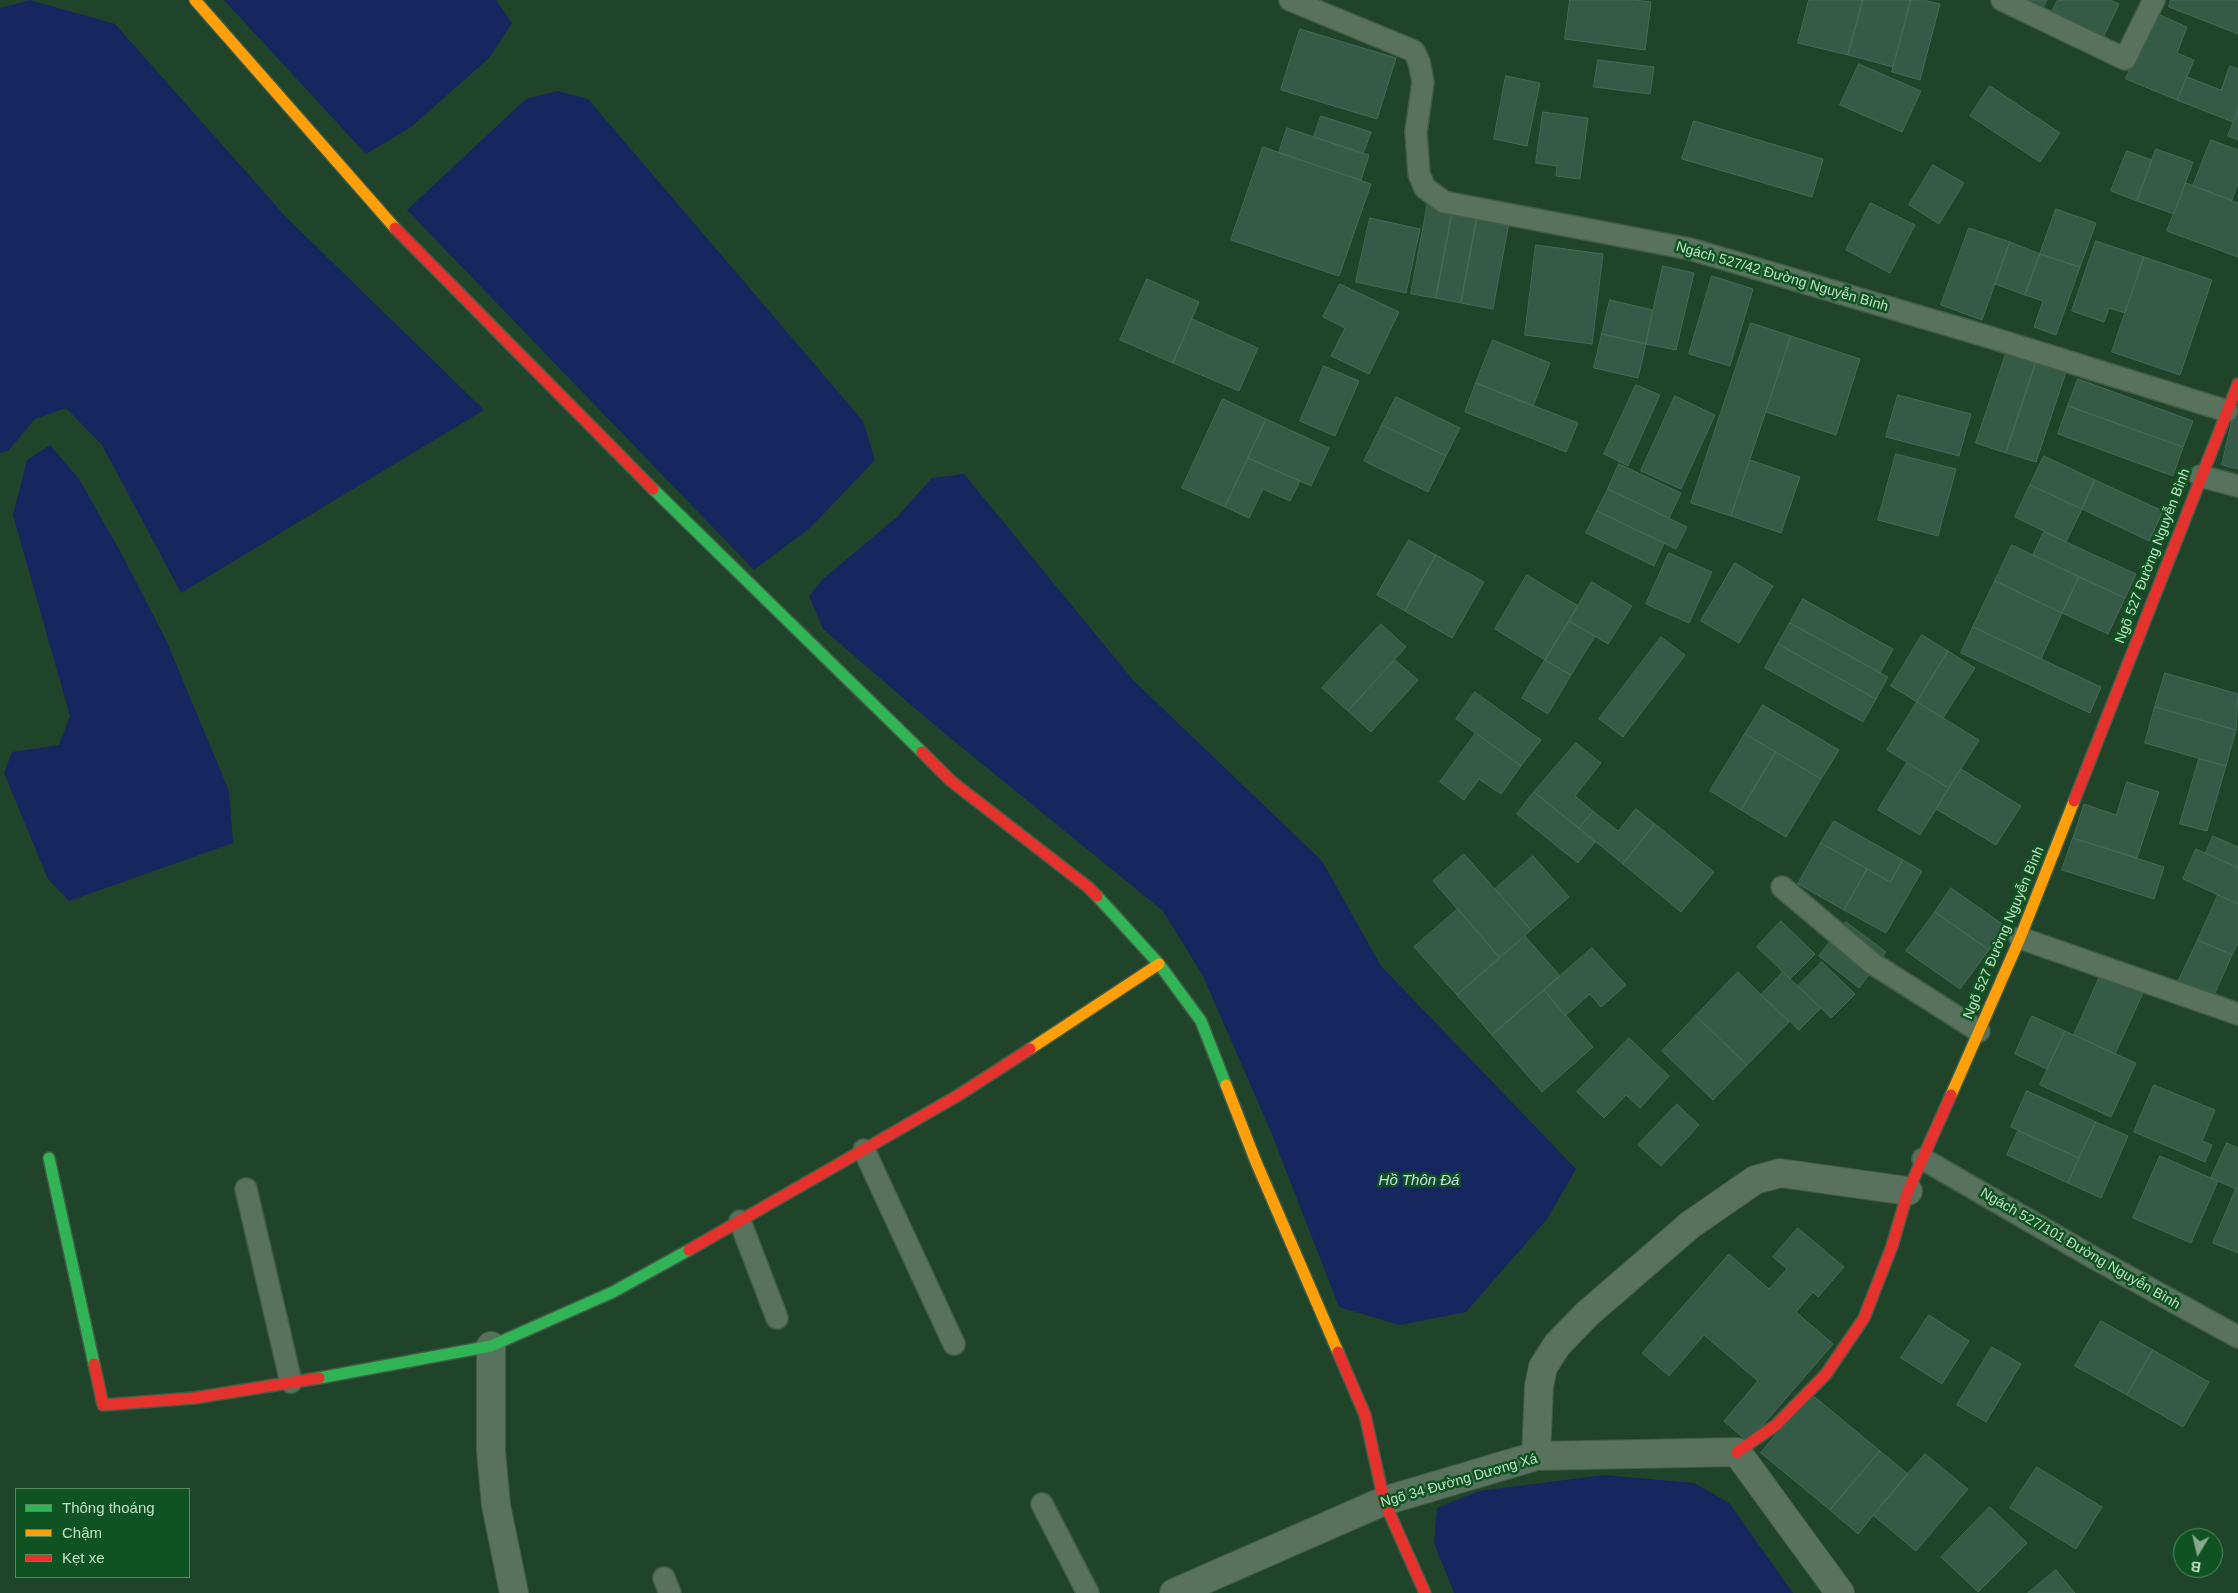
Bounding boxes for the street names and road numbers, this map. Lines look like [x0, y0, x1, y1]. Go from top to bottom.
street label: Ngách 527/42 Đường Nguyễn Bình [1674, 239, 1890, 315]
street label: Ngõ 527 Đường Nguyễn Bình [2112, 466, 2194, 646]
street label: Ngõ 527 Đường Nguyễn Bình [1960, 844, 2048, 1022]
street label: Ngách 527/101 Đường Nguyễn Bình [1977, 1185, 2183, 1313]
street label: Ngõ 34 Đường Dương Xá [1379, 1451, 1539, 1511]

